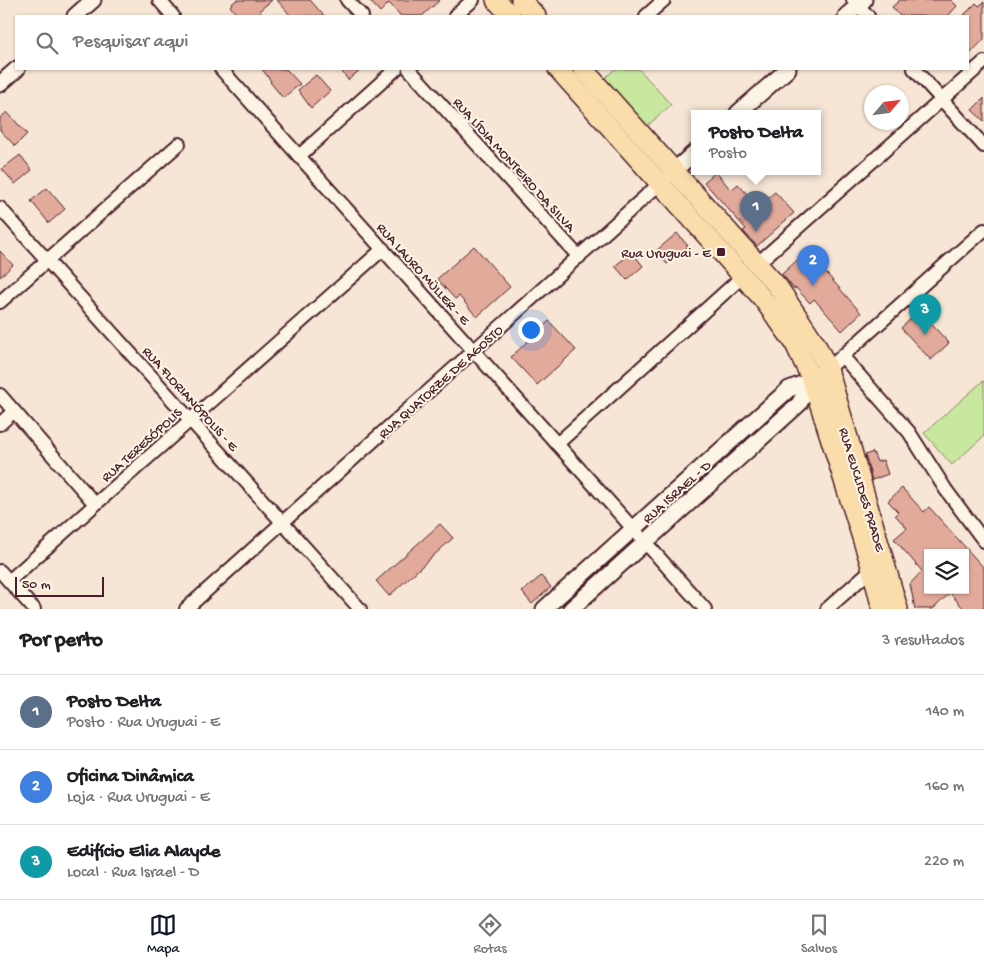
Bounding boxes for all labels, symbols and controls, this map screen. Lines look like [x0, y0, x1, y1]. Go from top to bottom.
search box [15, 15, 969, 70]
icon: search [33, 29, 61, 57]
text: Pesquisar aqui [73, 31, 188, 54]
north arrow [864, 85, 909, 130]
street label: RUA LÍDIA MONTEIRO DA SILVA [448, 95, 579, 237]
popup [691, 110, 821, 175]
text: Posto Delta [709, 122, 803, 145]
text: Posto [709, 145, 747, 164]
pin: 1 [740, 191, 772, 232]
street label: RUA LAURO MÜLLER - E [372, 220, 473, 330]
pin: 2 [797, 245, 829, 286]
place label: Rua Uruguai - E [621, 246, 712, 263]
marker: Rua Uruguai - E [715, 246, 727, 258]
pin: 3 [909, 294, 941, 335]
your location [518, 317, 544, 343]
street label: RUA QUATORZE DE AGOSTO [376, 322, 508, 443]
street label: RUA FLORIANÓPOLIS - E [138, 344, 242, 457]
street label: RUA TERESÓPOLIS [99, 405, 187, 487]
street label: RUA EUCLIDES PRADE [834, 426, 888, 555]
street label: RUA ISRAEL - D [640, 457, 716, 528]
map controls [924, 549, 969, 594]
button: layers [924, 549, 969, 594]
scale bar [15, 574, 104, 597]
text: 50 m [22, 577, 51, 594]
text: Por perto [20, 629, 103, 654]
text: 3 resultados [882, 632, 964, 651]
text: Posto Delta [67, 691, 161, 714]
text: 1 [33, 703, 39, 722]
text: 140 m [926, 703, 964, 722]
text: Posto · Rua Uruguai - E [67, 714, 220, 733]
text: Oficina Dinâmica [67, 766, 194, 789]
text: 2 [32, 778, 40, 797]
text: 160 m [925, 778, 964, 797]
text: Loja · Rua Uruguai - E [67, 789, 210, 808]
text: Edifício Elia Alayde [67, 841, 220, 864]
text: 3 [32, 853, 40, 872]
text: 220 m [924, 853, 964, 872]
text: Local · Rua Israel - D [67, 864, 199, 883]
tab: Mapa [147, 911, 179, 958]
tab: Rotas [473, 911, 507, 958]
tab: Salvos [801, 911, 837, 958]

